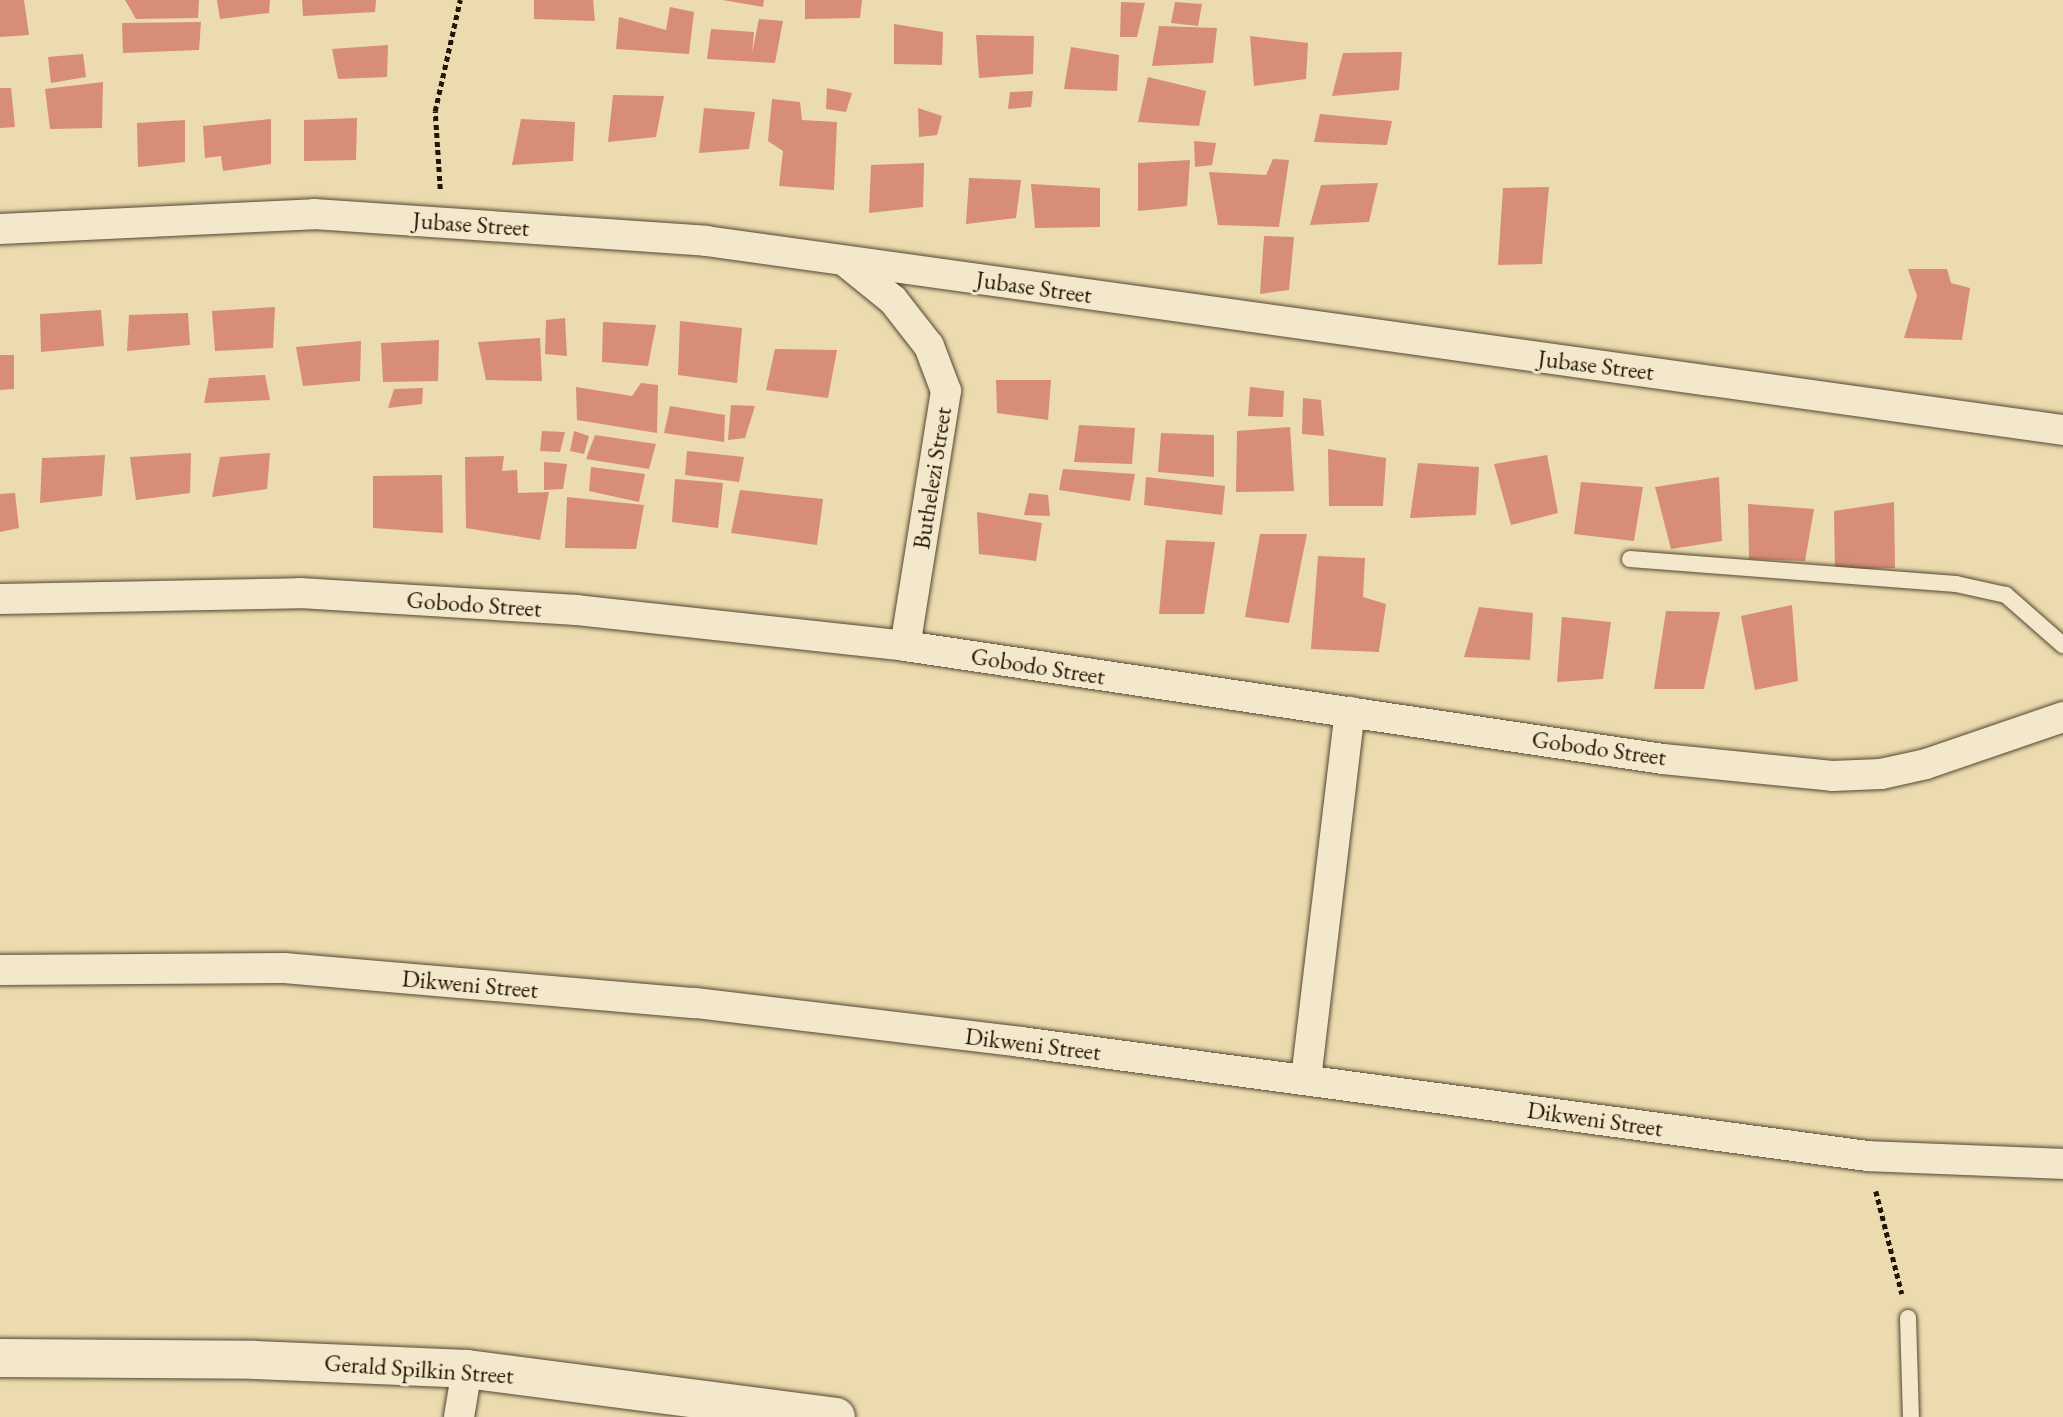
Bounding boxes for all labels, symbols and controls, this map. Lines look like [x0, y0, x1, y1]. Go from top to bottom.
street label: Jubase Street [412, 206, 530, 242]
street label: Jubase Street [974, 265, 1094, 309]
street label: Jubase Street [1536, 344, 1656, 386]
street label: Buthelezi Street [907, 405, 957, 551]
street label: Gobodo Street [406, 585, 542, 623]
street label: Gobodo Street [969, 641, 1107, 691]
street label: Gobodo Street [1530, 724, 1668, 772]
street label: Dikweni Street [401, 964, 539, 1004]
street label: Dikweni Street [963, 1021, 1103, 1067]
street label: Dikweni Street [1525, 1095, 1665, 1143]
street label: Gerald Spilkin Street [323, 1348, 515, 1390]

